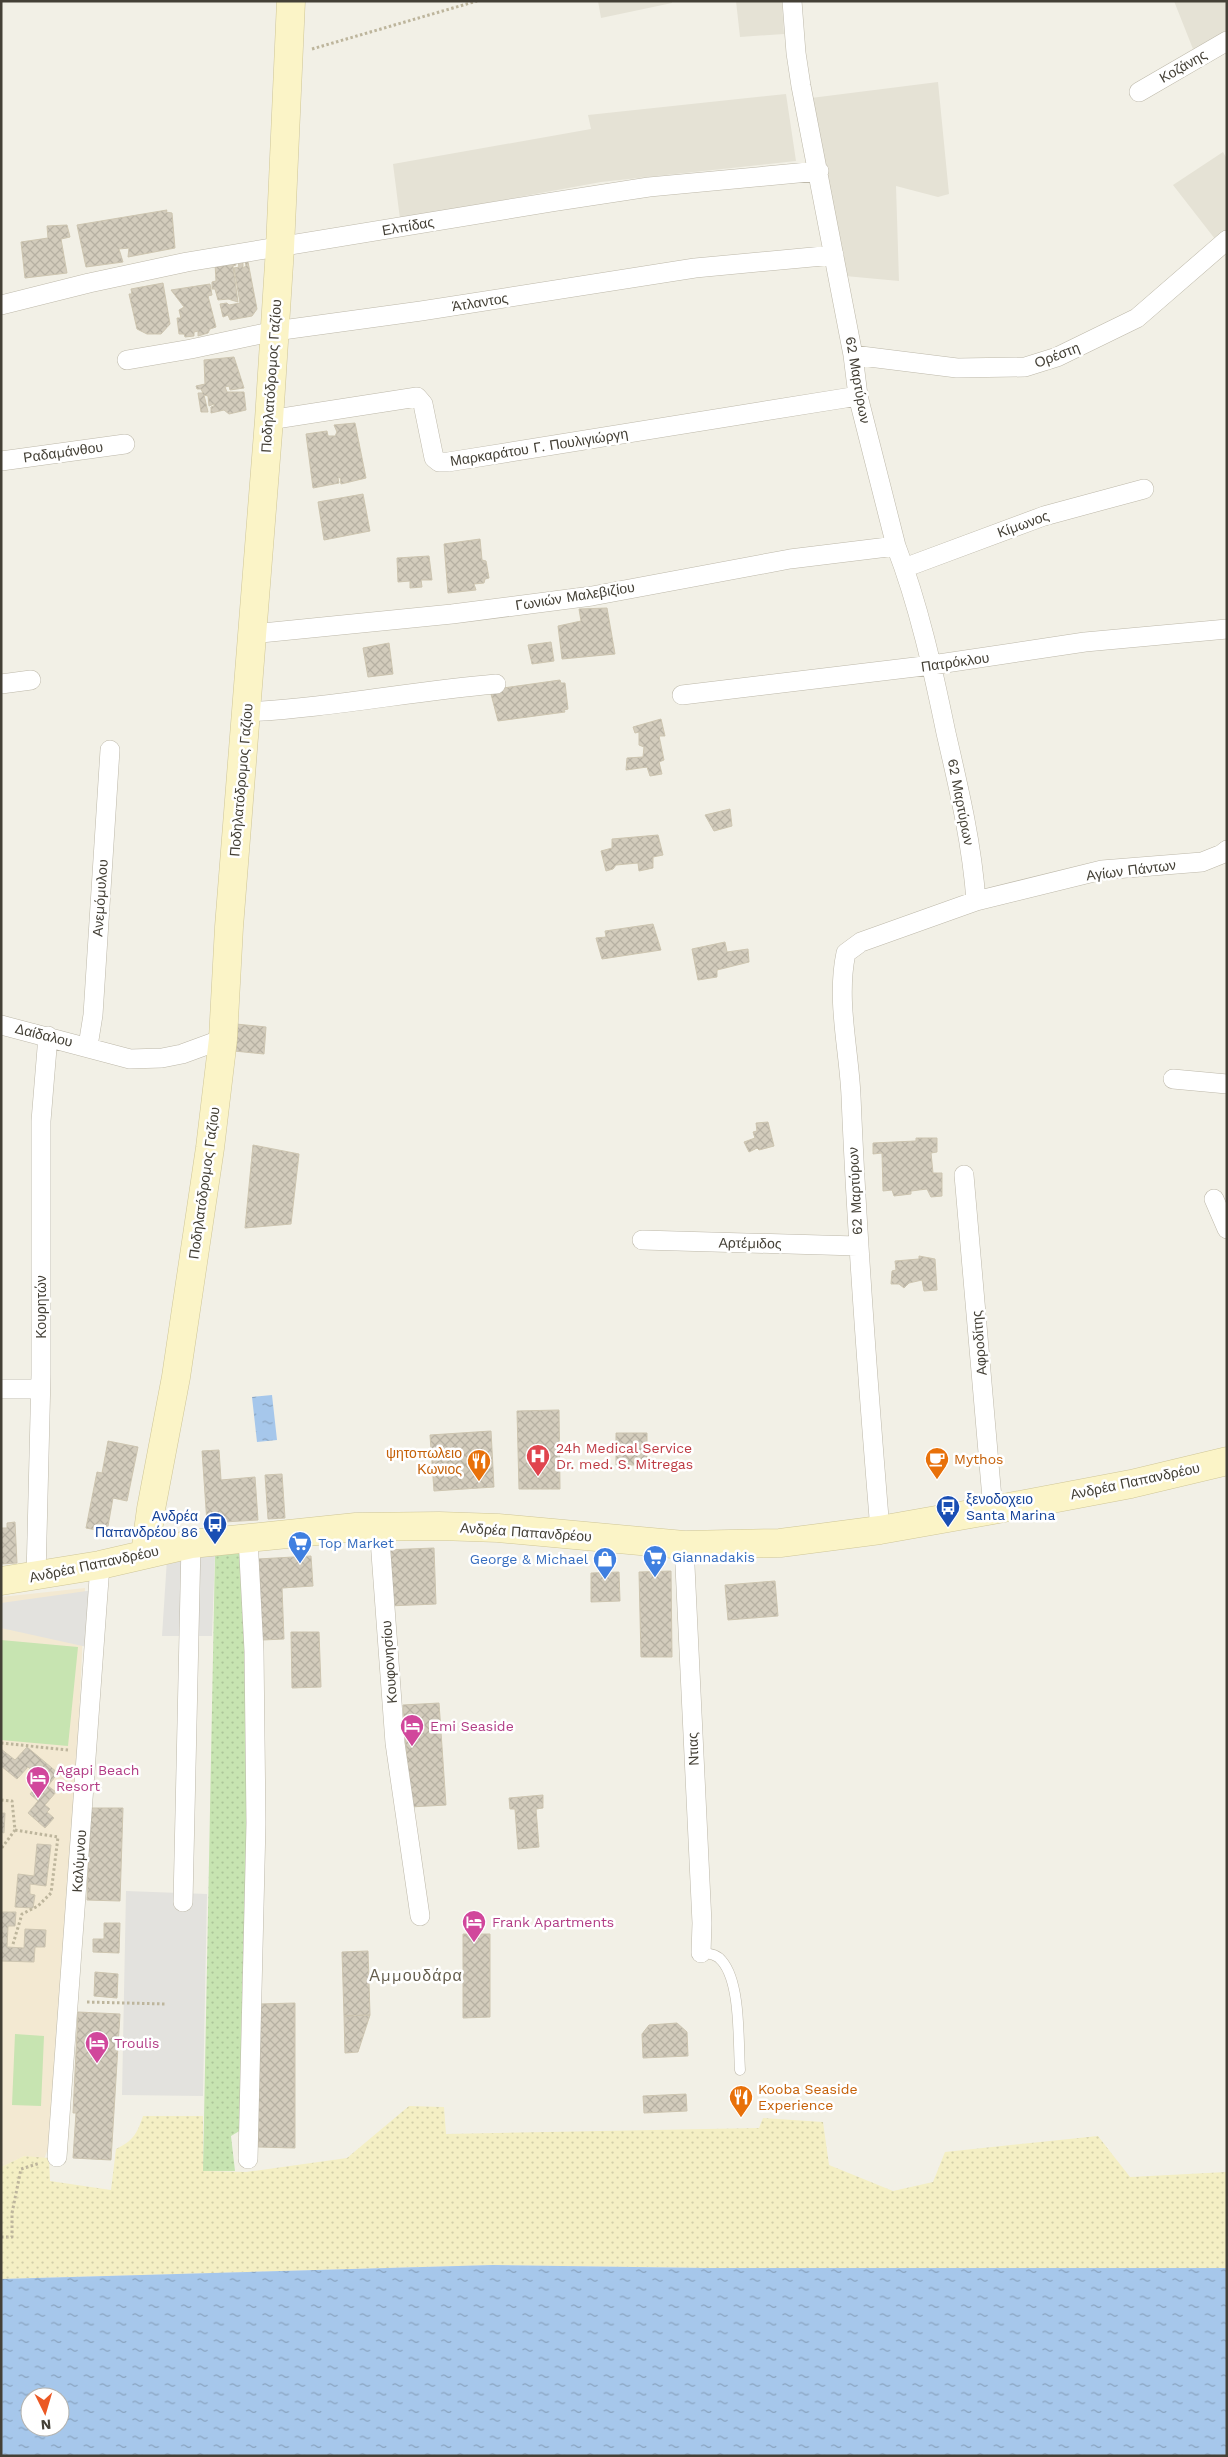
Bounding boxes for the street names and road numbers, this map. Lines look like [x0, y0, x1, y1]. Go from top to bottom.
street label: Κοζάνης [1157, 46, 1210, 86]
street label: Ελπίδας [381, 214, 435, 238]
street label: Άτλαντος [451, 290, 509, 314]
street label: Ποδηλατόδρομος Γαζίου [258, 299, 284, 453]
street label: 62 Μαρτύρων [842, 335, 874, 425]
street label: Ορέστη [1032, 339, 1082, 371]
street label: Μαρκαράτου Γ. Πουλιγιώργη [449, 425, 629, 469]
street label: Ραδαμάνθου [22, 438, 104, 466]
street label: Κίμωνος [995, 507, 1051, 541]
street label: Γωνιών Μαλεβιζίου [514, 579, 636, 613]
street label: Πατρόκλου [920, 649, 990, 675]
street label: Ποδηλατόδρομος Γαζίου [226, 703, 256, 857]
street label: 62 Μαρτύρων [945, 757, 977, 847]
street label: Αγίων Πάντων [1085, 857, 1177, 883]
street label: Ανεμόμυλου [89, 859, 111, 937]
street label: Δαίδαλου [14, 1020, 74, 1050]
street label: Ποδηλατόδρομος Γαζίου [185, 1106, 223, 1260]
street label: 62 Μαρτύρων [845, 1147, 865, 1235]
street label: Αρτέμιδος [718, 1234, 782, 1252]
street label: Κουρητών [33, 1275, 49, 1339]
street label: Αφροδίτης [968, 1310, 990, 1376]
street label: Ανδρέα Παπανδρέου [1069, 1459, 1201, 1503]
street label: Ανδρέα Παπανδρέου [460, 1519, 592, 1545]
street label: Ανδρέα Παπανδρέου [28, 1542, 160, 1586]
street label: Κουφονησίου [378, 1620, 400, 1704]
street label: Ντιας [684, 1732, 702, 1766]
street label: Καλύμνου [69, 1829, 89, 1893]

